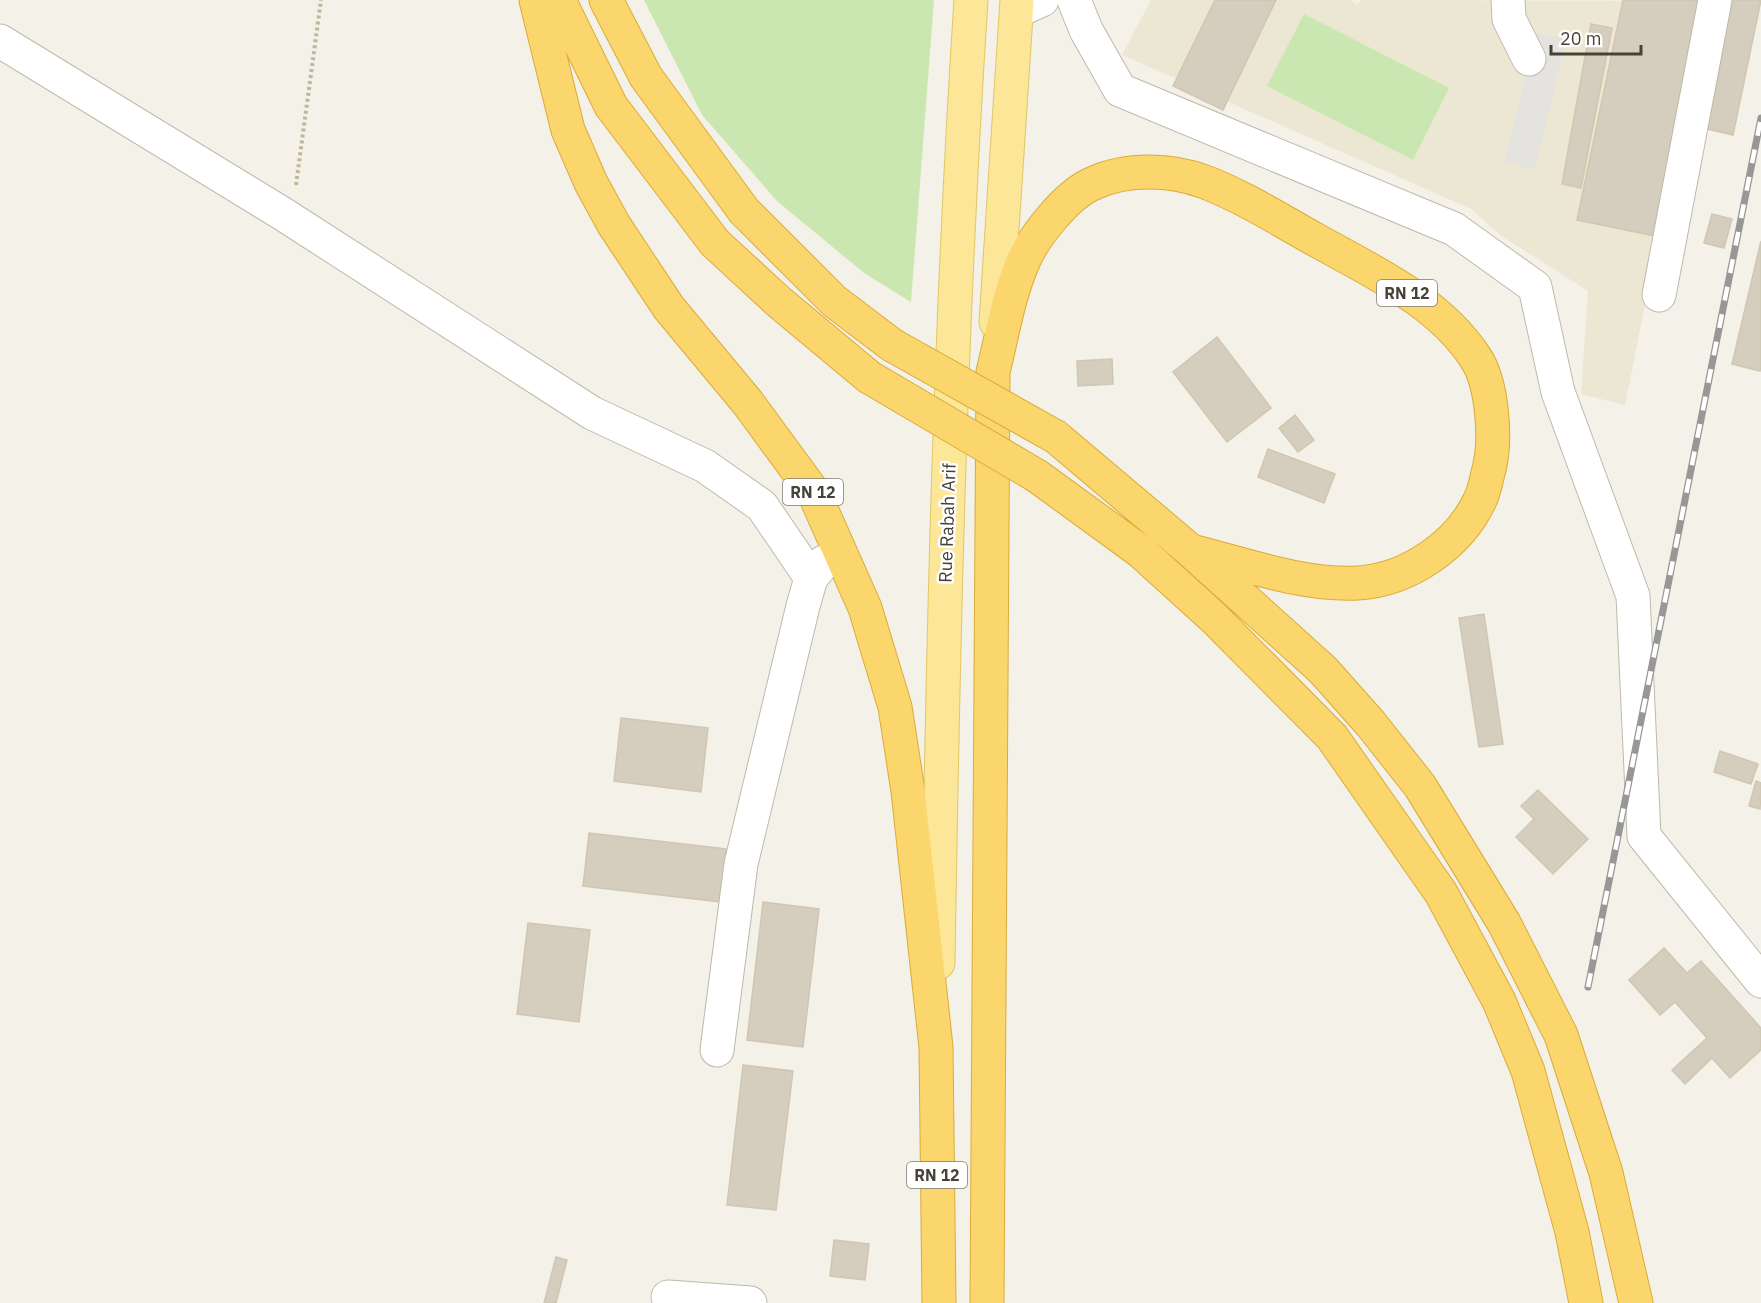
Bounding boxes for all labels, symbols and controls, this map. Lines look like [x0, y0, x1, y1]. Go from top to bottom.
scale bar [1551, 18, 1641, 56]
text: 20 m [1560, 27, 1602, 50]
road number: RN 12 [1377, 280, 1437, 306]
street label: Rue Rabah Arif [933, 463, 961, 583]
road number: RN 12 [783, 479, 843, 505]
road number: RN 12 [907, 1162, 967, 1188]

